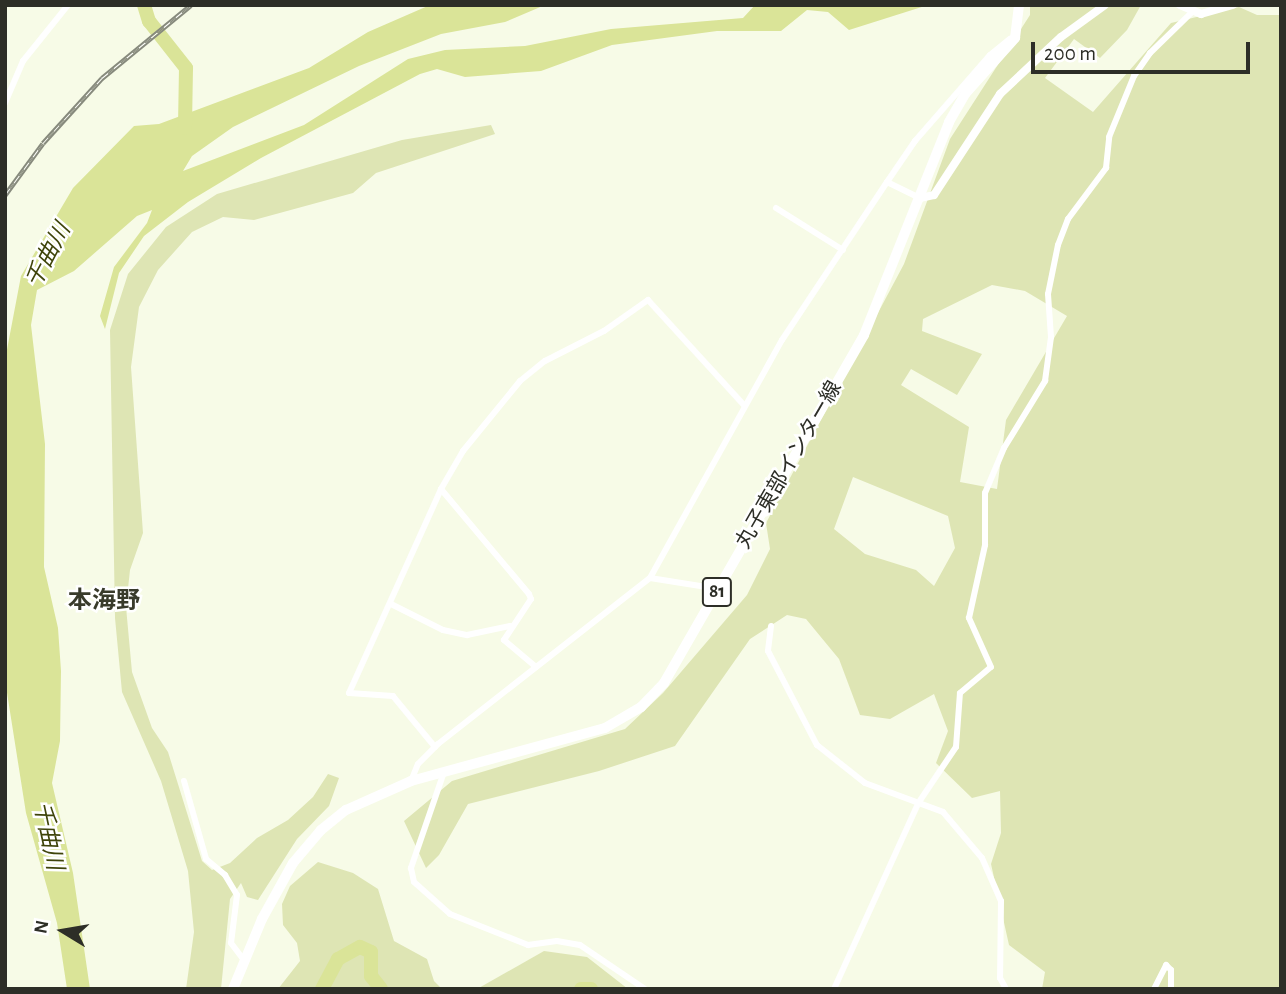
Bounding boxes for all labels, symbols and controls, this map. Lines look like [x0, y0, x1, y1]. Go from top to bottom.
scale bar [1034, 28, 1253, 72]
text: 200 m [1044, 43, 1096, 64]
water label: 千曲川 [21, 219, 77, 293]
street label: 丸子東部インター線 [731, 377, 847, 553]
road number: 81 [701, 576, 733, 608]
district label: 本海野 [68, 588, 140, 616]
water label: 千曲川 [26, 799, 68, 873]
north arrow [28, 896, 98, 966]
text: N [31, 919, 52, 935]

